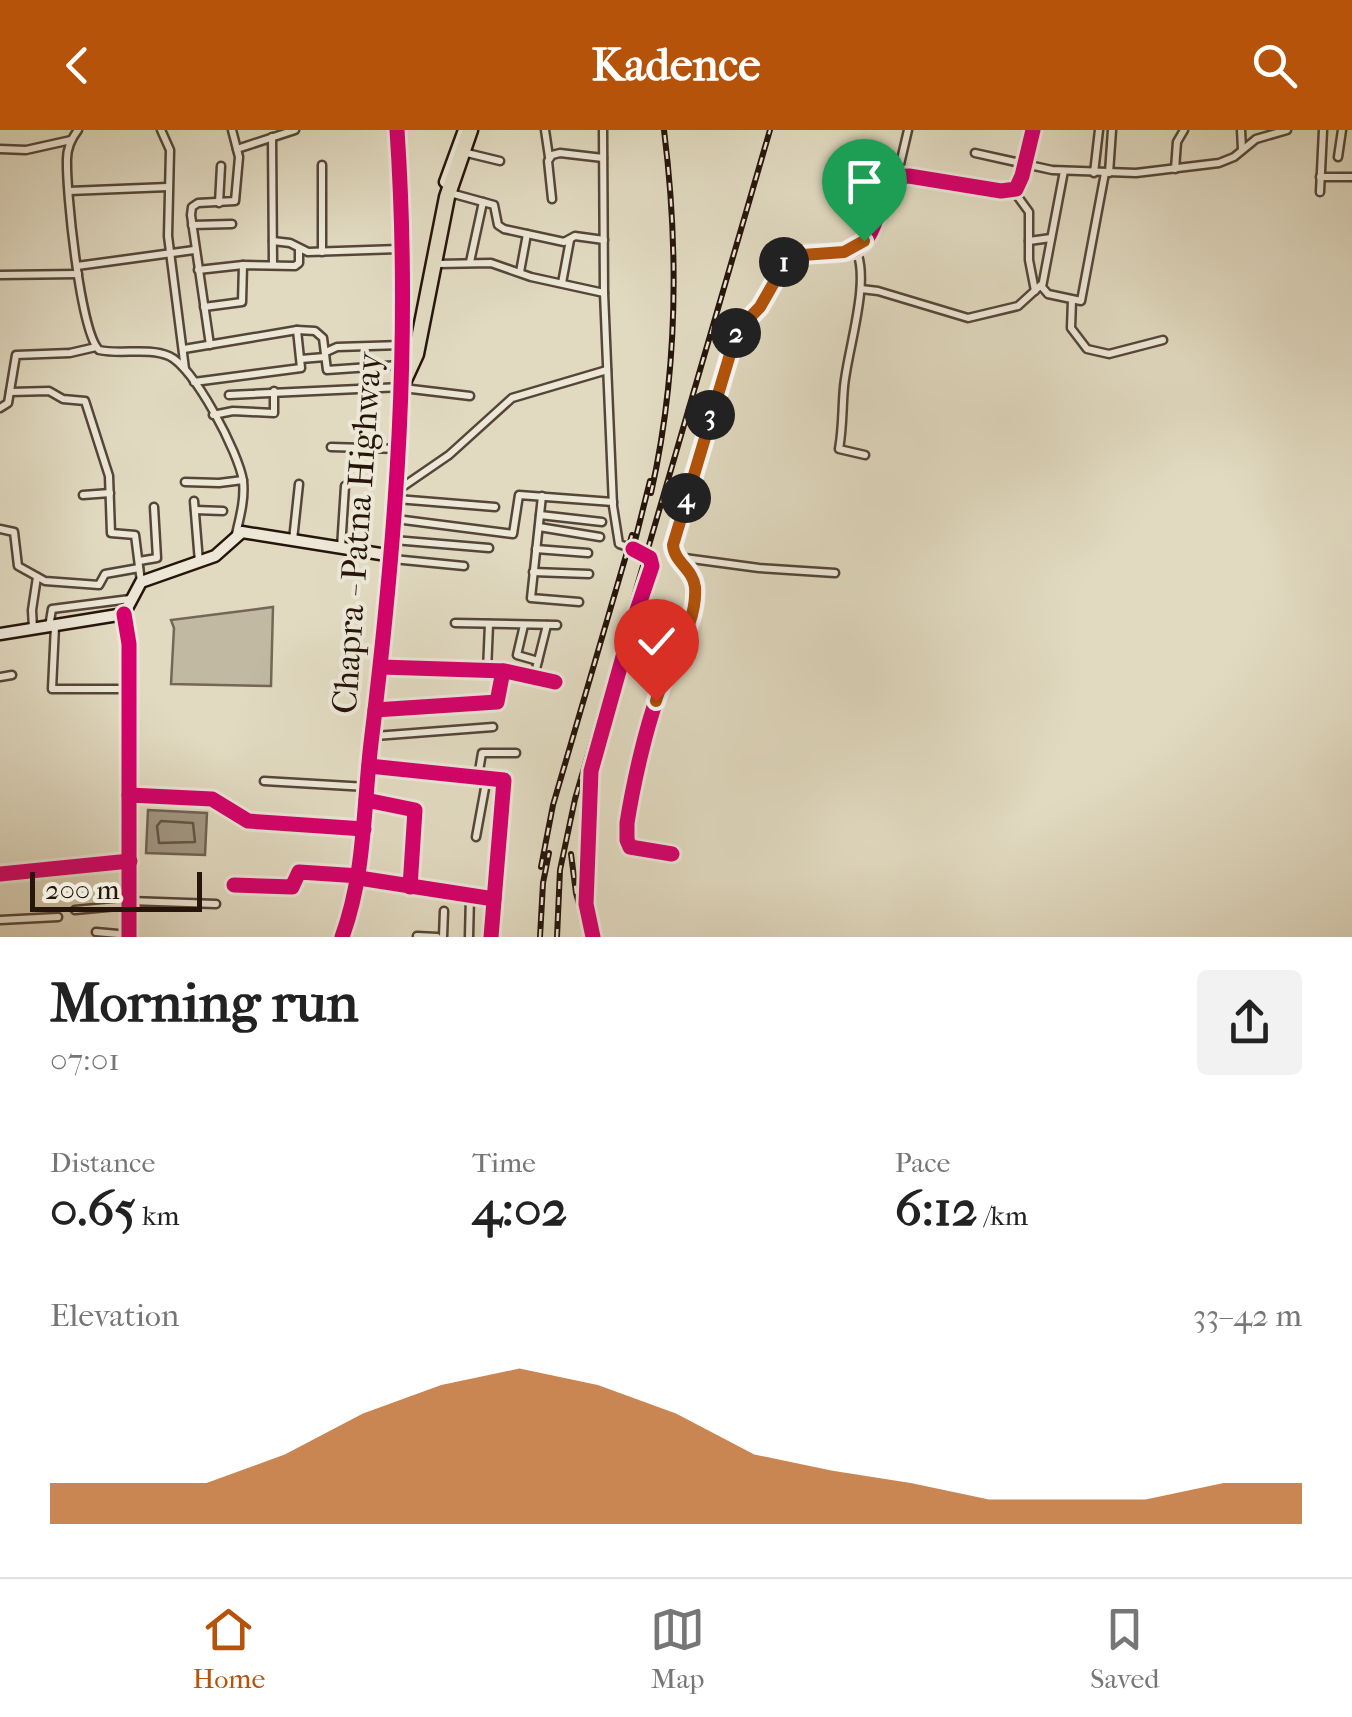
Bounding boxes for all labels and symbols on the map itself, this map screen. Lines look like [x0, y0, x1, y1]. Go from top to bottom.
pin [822, 139, 907, 242]
pin: 1 [759, 237, 809, 287]
pin: 2 [711, 308, 761, 358]
street label: Chapra - Patna Highway [324, 350, 390, 715]
pin: 3 [685, 390, 735, 440]
pin: 4 [661, 473, 711, 523]
pin [614, 599, 699, 702]
scale bar [30, 867, 202, 911]

